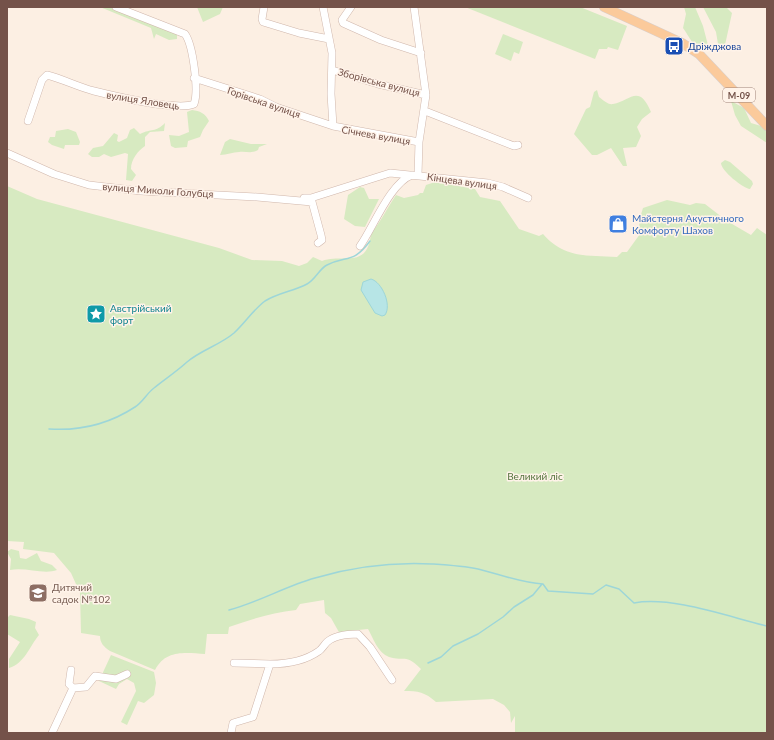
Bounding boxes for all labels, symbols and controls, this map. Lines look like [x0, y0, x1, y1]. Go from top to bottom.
bus stop icon: Дріжджова [663, 35, 685, 57]
place label: Дріжджова [688, 40, 741, 52]
street label: Зборівська вулиця [337, 65, 421, 99]
street label: Горівська вулиця [226, 84, 302, 120]
street label: вулиця Яловець [106, 88, 181, 112]
road number: М-09 [723, 88, 755, 102]
street label: Січнева вулиця [341, 123, 411, 147]
street label: Кінцева вулиця [426, 170, 498, 192]
street label: вулиця Миколи Голубця [102, 180, 214, 200]
place label: Майстерня Акустичного Комфорту Шахов [632, 212, 744, 236]
shop icon: Майстерня Акустичного Комфорту Шахов [607, 213, 629, 235]
place label: Австрійський форт [110, 302, 172, 326]
place icon: Австрійський форт [85, 303, 107, 325]
park label: Великий ліс [507, 470, 563, 482]
place label: Дитячий садок №102 [52, 581, 110, 605]
school or university icon: Дитячий садок №102 [27, 582, 49, 604]

